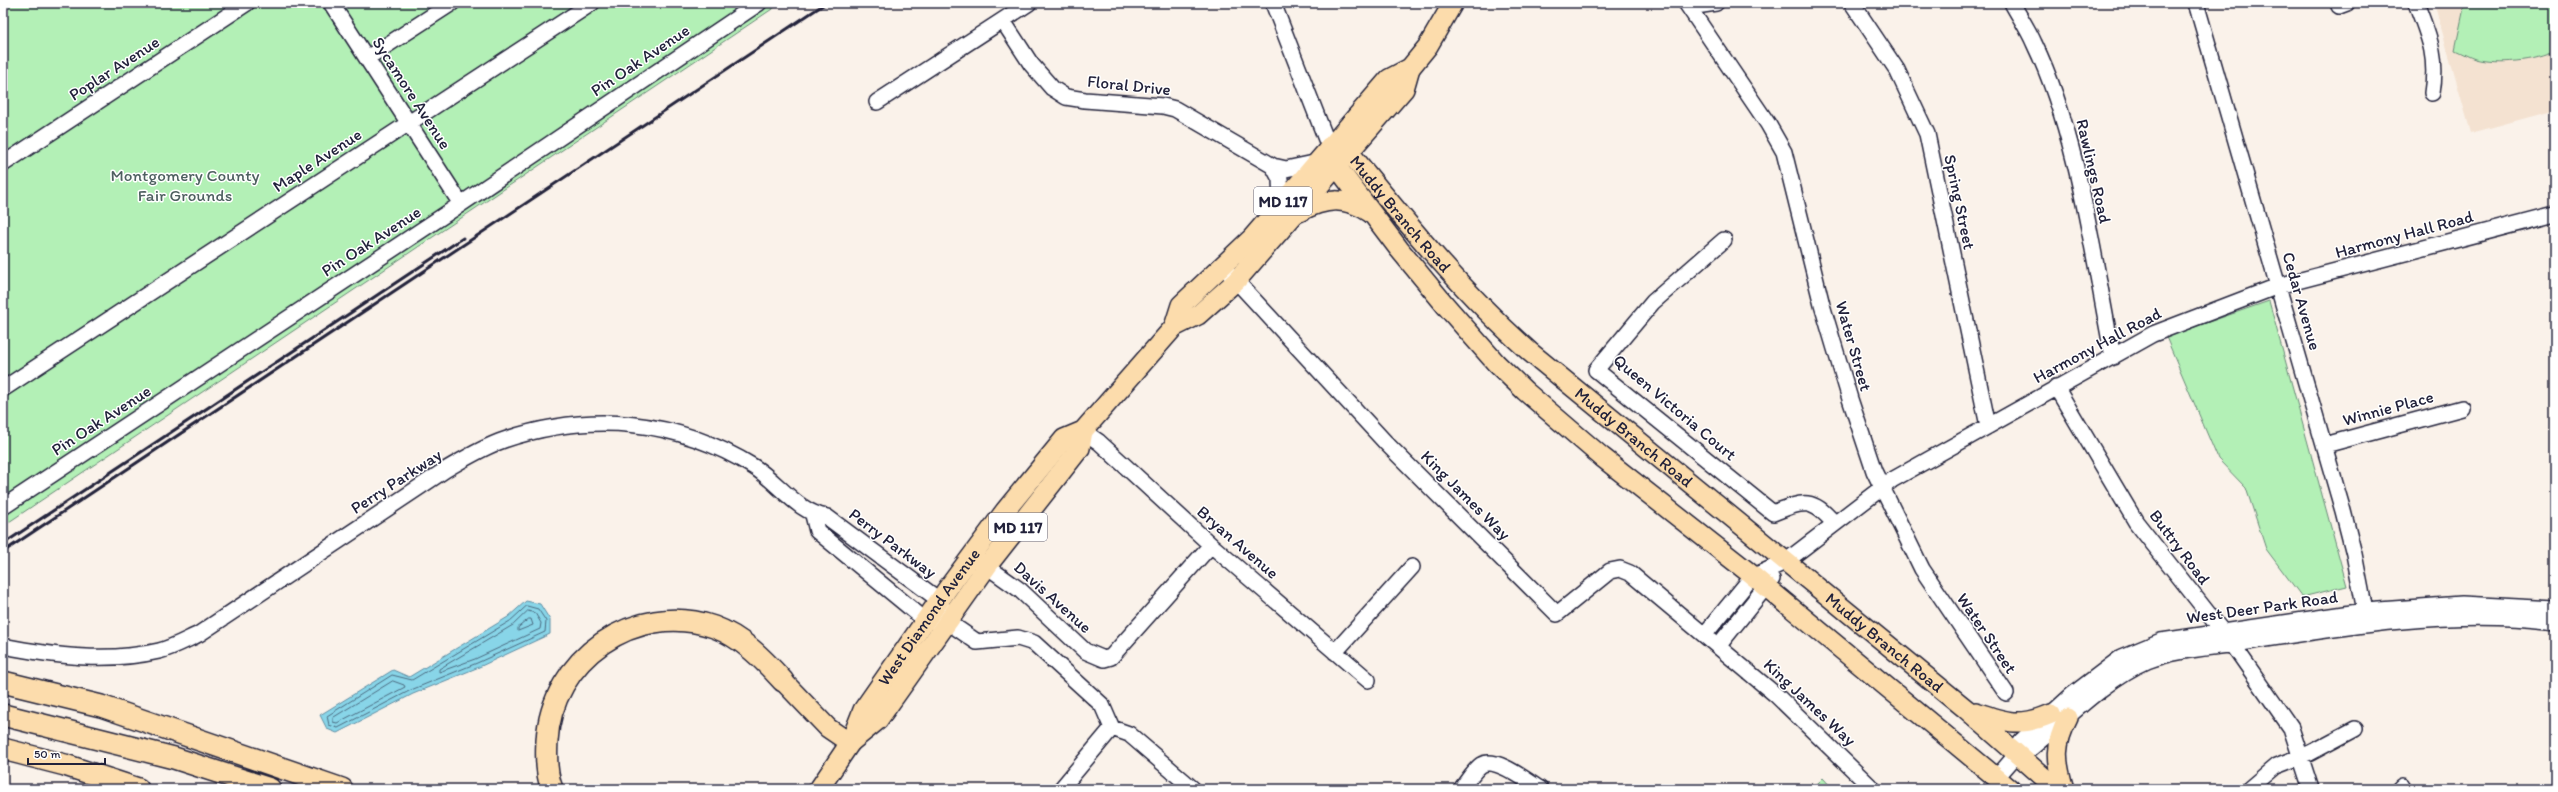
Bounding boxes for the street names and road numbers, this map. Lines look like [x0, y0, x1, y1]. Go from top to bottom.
street label: Pin Oak Avenue [587, 20, 693, 100]
street label: Poplar Avenue [65, 31, 163, 105]
street label: Sycamore Avenue [368, 33, 456, 153]
street label: Floral Drive [1086, 71, 1172, 99]
street label: Rawlings Road [2072, 117, 2116, 226]
street label: Maple Avenue [269, 124, 365, 196]
street label: Muddy Branch Road [1346, 151, 1455, 276]
street label: Spring Street [1940, 153, 1980, 251]
road number: MD 117 [1254, 187, 1312, 215]
street label: Pin Oak Avenue [317, 201, 425, 281]
street label: Harmony Hall Road [2333, 206, 2476, 262]
street label: Cedar Avenue [2278, 250, 2326, 352]
street label: Water Street [1832, 299, 1877, 394]
street label: Harmony Hall Road [2030, 303, 2165, 387]
street label: Queen Victoria Court [1609, 350, 1741, 465]
street label: Pin Oak Avenue [47, 380, 155, 460]
street label: Muddy Branch Road [1571, 383, 1697, 491]
street label: Winnie Place [2340, 386, 2436, 430]
street label: Perry Parkway [347, 444, 445, 518]
street label: King James Way [1417, 446, 1515, 544]
street label: Bryan Avenue [1193, 501, 1283, 583]
street label: Perry Parkway [845, 504, 941, 582]
street label: Buttry Road [2145, 506, 2215, 589]
road number: MD 117 [989, 513, 1047, 541]
street label: West Diamond Avenue [873, 544, 984, 689]
street label: Davis Avenue [1010, 557, 1096, 637]
street label: West Deer Park Road [2185, 586, 2340, 628]
street label: Muddy Branch Road [1822, 588, 1948, 696]
street label: Water Street [1953, 589, 2022, 678]
street label: King James Way [1760, 654, 1860, 750]

